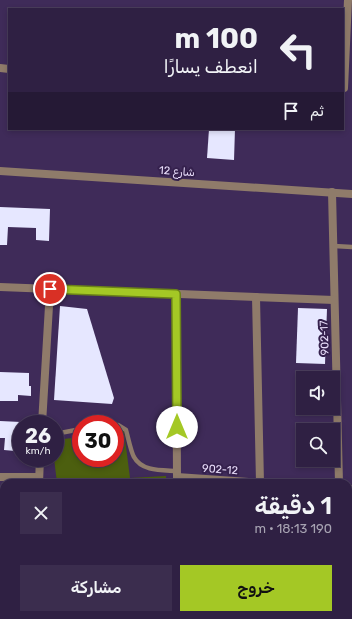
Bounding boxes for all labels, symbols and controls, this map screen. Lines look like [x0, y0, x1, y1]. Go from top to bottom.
text: 100 m [174, 22, 258, 55]
icon: left [272, 24, 324, 76]
text: انعطف يسارًا [164, 56, 258, 78]
icon: arrive [280, 100, 302, 122]
text: ثم [310, 102, 324, 120]
street label: شارع 12 [159, 164, 195, 181]
pin [33, 272, 67, 306]
icon: arrive [39, 278, 61, 300]
street label: 902-17 [317, 320, 332, 356]
map controls [296, 371, 340, 467]
button: sound [296, 371, 340, 415]
position arrow [156, 406, 198, 448]
speed limit sign: 30 [72, 415, 124, 467]
button: search [296, 423, 340, 467]
text: 26 [25, 424, 51, 448]
text: km/h [26, 445, 50, 457]
street label: 902-12 [202, 462, 238, 477]
button: close [20, 492, 62, 534]
text: 1 دقيقة [255, 492, 332, 520]
text: 190 m · 18:13 [255, 521, 332, 536]
button: مشاركة [20, 565, 172, 611]
button: خروج [180, 565, 332, 611]

